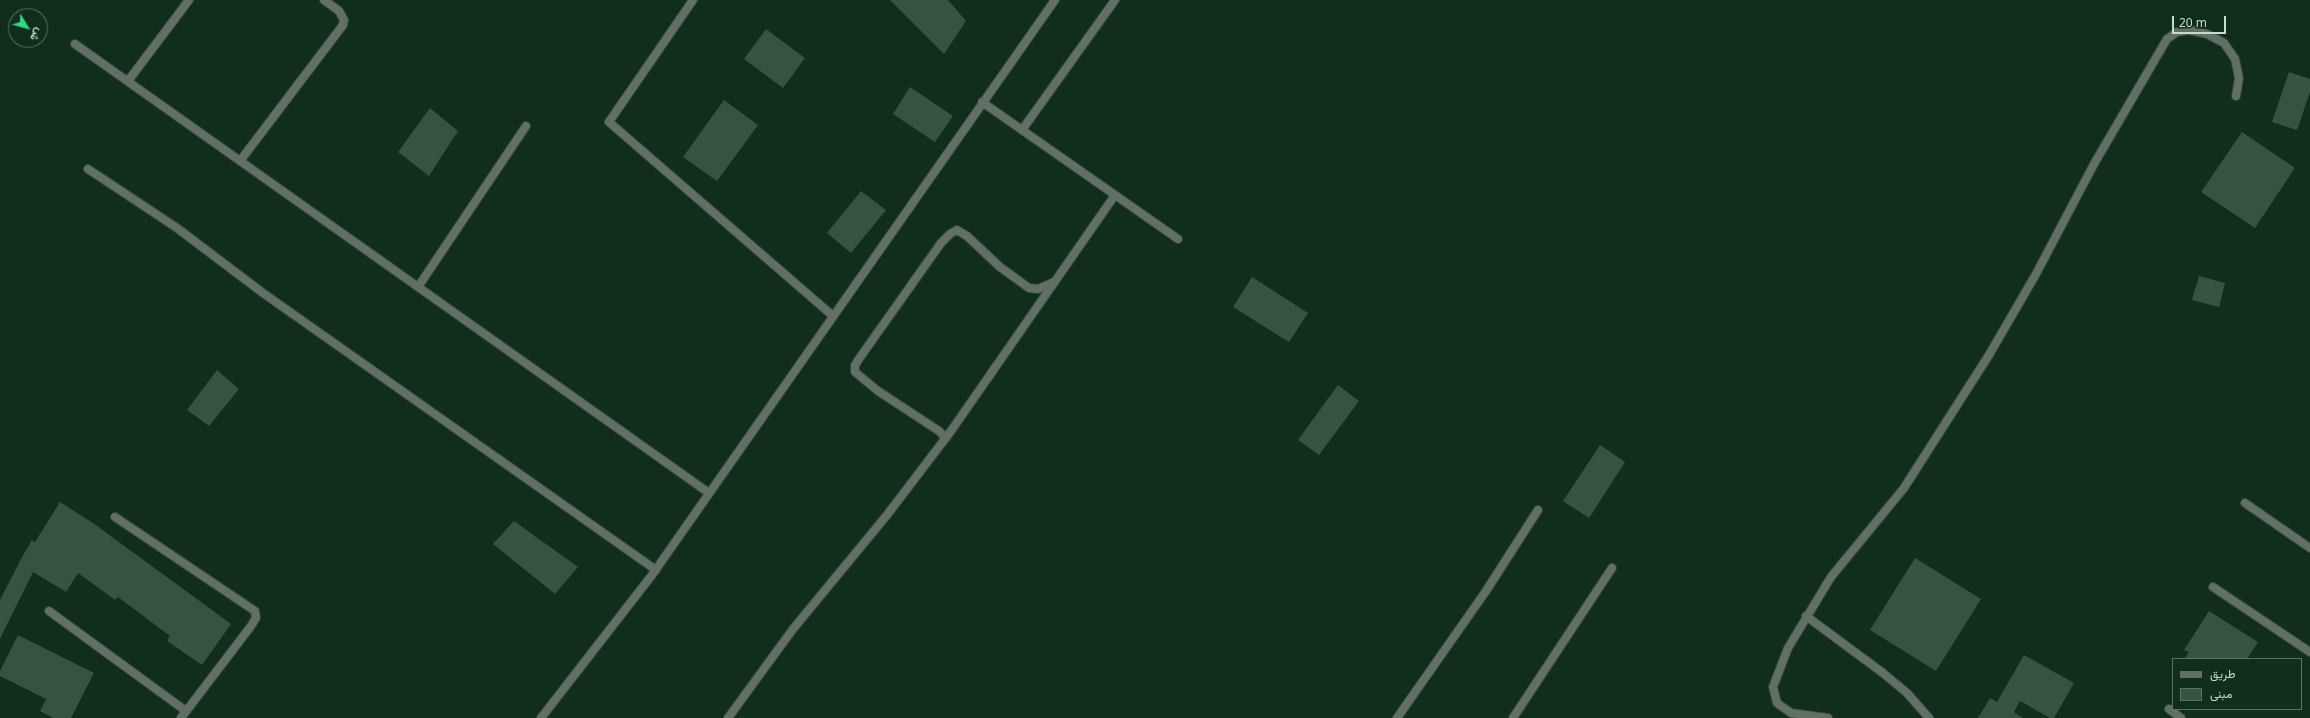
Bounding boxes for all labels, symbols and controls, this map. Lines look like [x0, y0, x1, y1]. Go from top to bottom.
north arrow [8, 8, 48, 48]
scale bar [2174, 8, 2228, 34]
text: 20 m [2179, 14, 2207, 31]
text: ش [27, 25, 47, 45]
legend [2172, 658, 2302, 710]
text: طريق [2210, 665, 2235, 682]
text: مبنى [2210, 685, 2232, 702]

